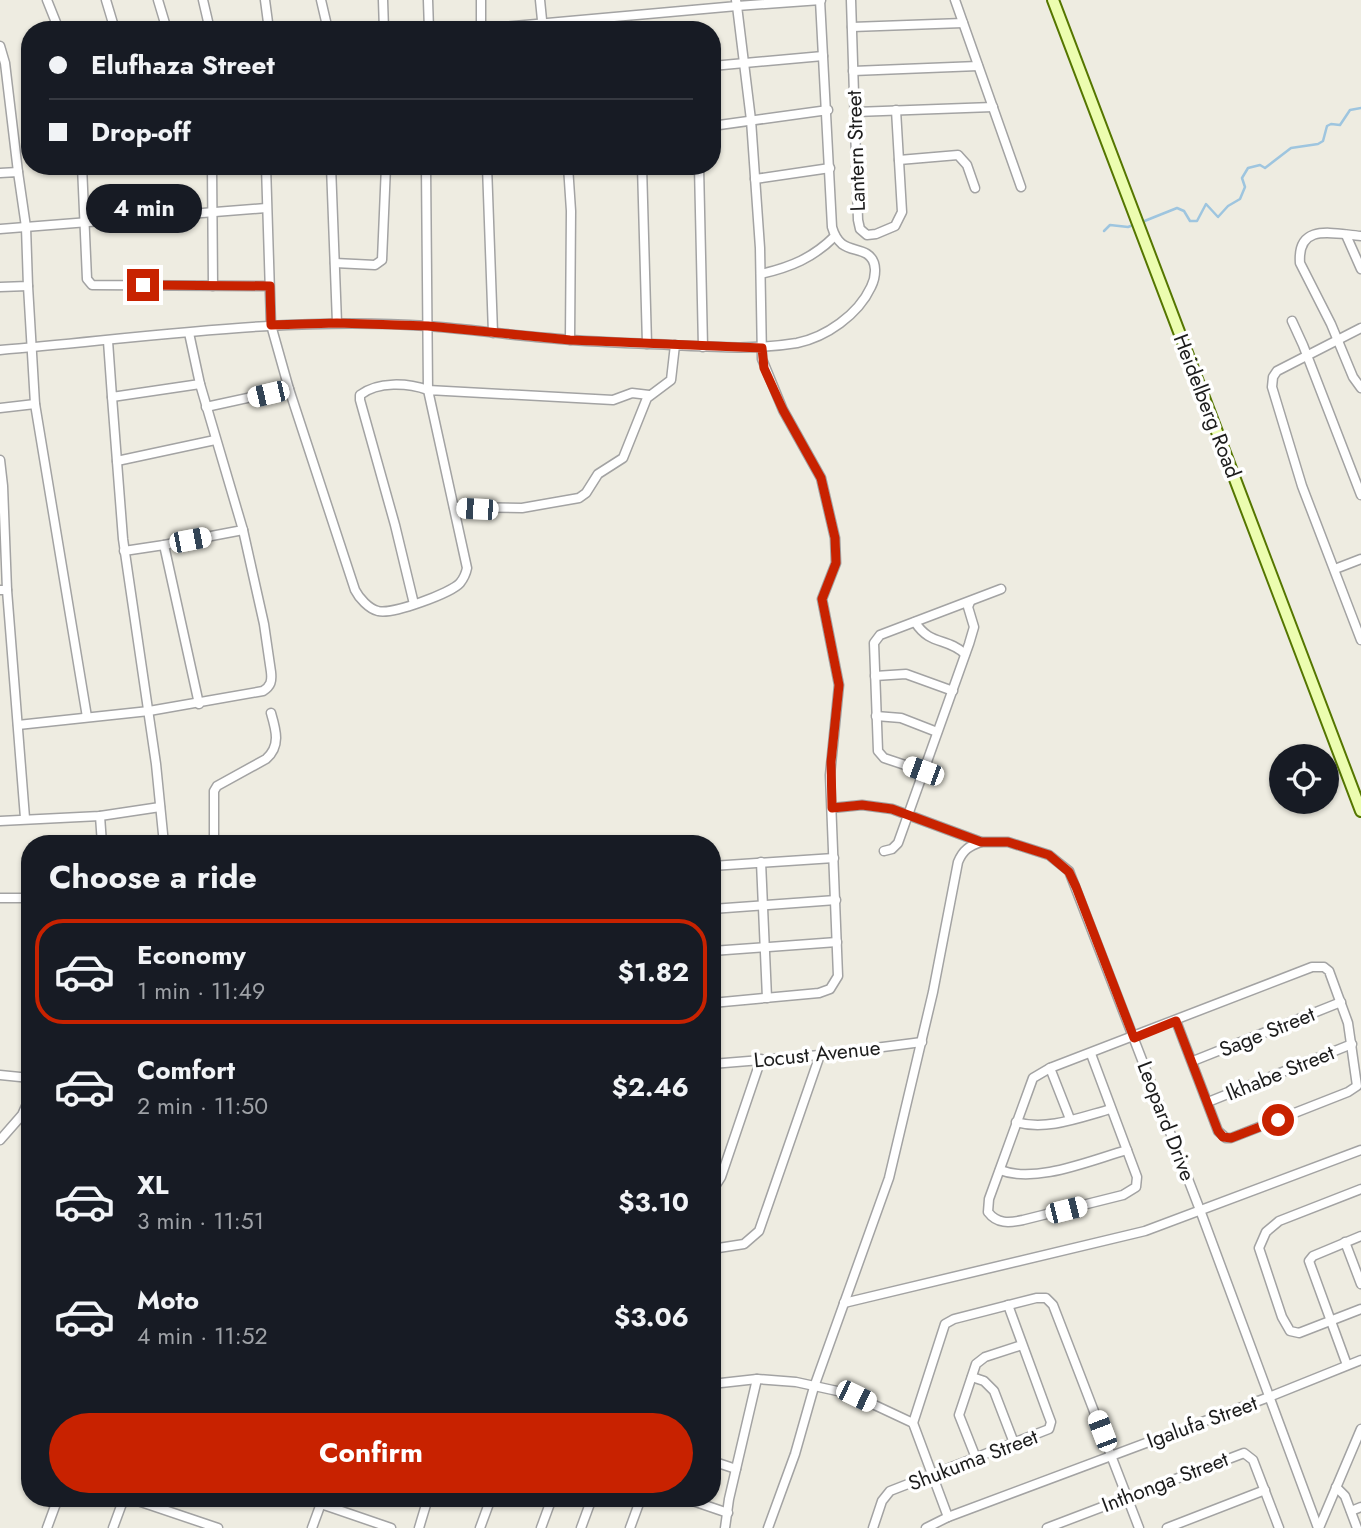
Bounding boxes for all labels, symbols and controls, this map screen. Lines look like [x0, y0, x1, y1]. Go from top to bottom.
text: Elufhaza Street [91, 46, 275, 84]
street label: Lantern Street [839, 90, 873, 212]
text: Drop-off [91, 113, 191, 151]
callout: 4 min [85, 184, 201, 232]
text: 4 min [113, 191, 175, 225]
route end [127, 269, 159, 301]
street label: Heidelberg Road [1166, 330, 1248, 482]
car [246, 379, 291, 409]
car [456, 497, 499, 521]
car [168, 526, 213, 554]
map controls [1269, 744, 1339, 814]
button: locate [1269, 744, 1339, 814]
car [900, 754, 947, 788]
text: Choose a ride [49, 854, 257, 900]
text: Economy [137, 936, 246, 974]
icon: car [53, 940, 116, 1003]
text: $1.82 [618, 953, 689, 991]
text: 1 min · 11:49 [137, 974, 265, 1008]
street label: Sage Street [1215, 999, 1319, 1065]
street label: Locust Avenue [752, 1032, 882, 1076]
street label: Ikhabe Street [1221, 1038, 1339, 1108]
text: Comfort [137, 1051, 235, 1089]
icon: car [53, 1055, 116, 1118]
street label: Leopard Drive [1129, 1057, 1203, 1185]
text: $2.46 [612, 1068, 689, 1106]
text: 2 min · 11:50 [137, 1089, 268, 1123]
route start [1262, 1104, 1294, 1136]
text: XL [137, 1166, 169, 1204]
icon: car [53, 1170, 116, 1233]
text: $3.10 [618, 1183, 689, 1221]
car [1044, 1195, 1089, 1225]
text: 3 min · 11:51 [137, 1204, 264, 1238]
text: Moto [137, 1281, 199, 1319]
icon: car [53, 1285, 116, 1348]
text: $3.06 [614, 1298, 689, 1336]
text: 4 min · 11:52 [137, 1319, 268, 1353]
car [833, 1377, 880, 1415]
street label: Igalufa Street [1143, 1388, 1261, 1456]
car [1085, 1408, 1120, 1454]
button: Confirm [49, 1413, 693, 1493]
street label: Shukuma Street [904, 1422, 1042, 1498]
street label: Inthonga Street [1097, 1444, 1233, 1520]

